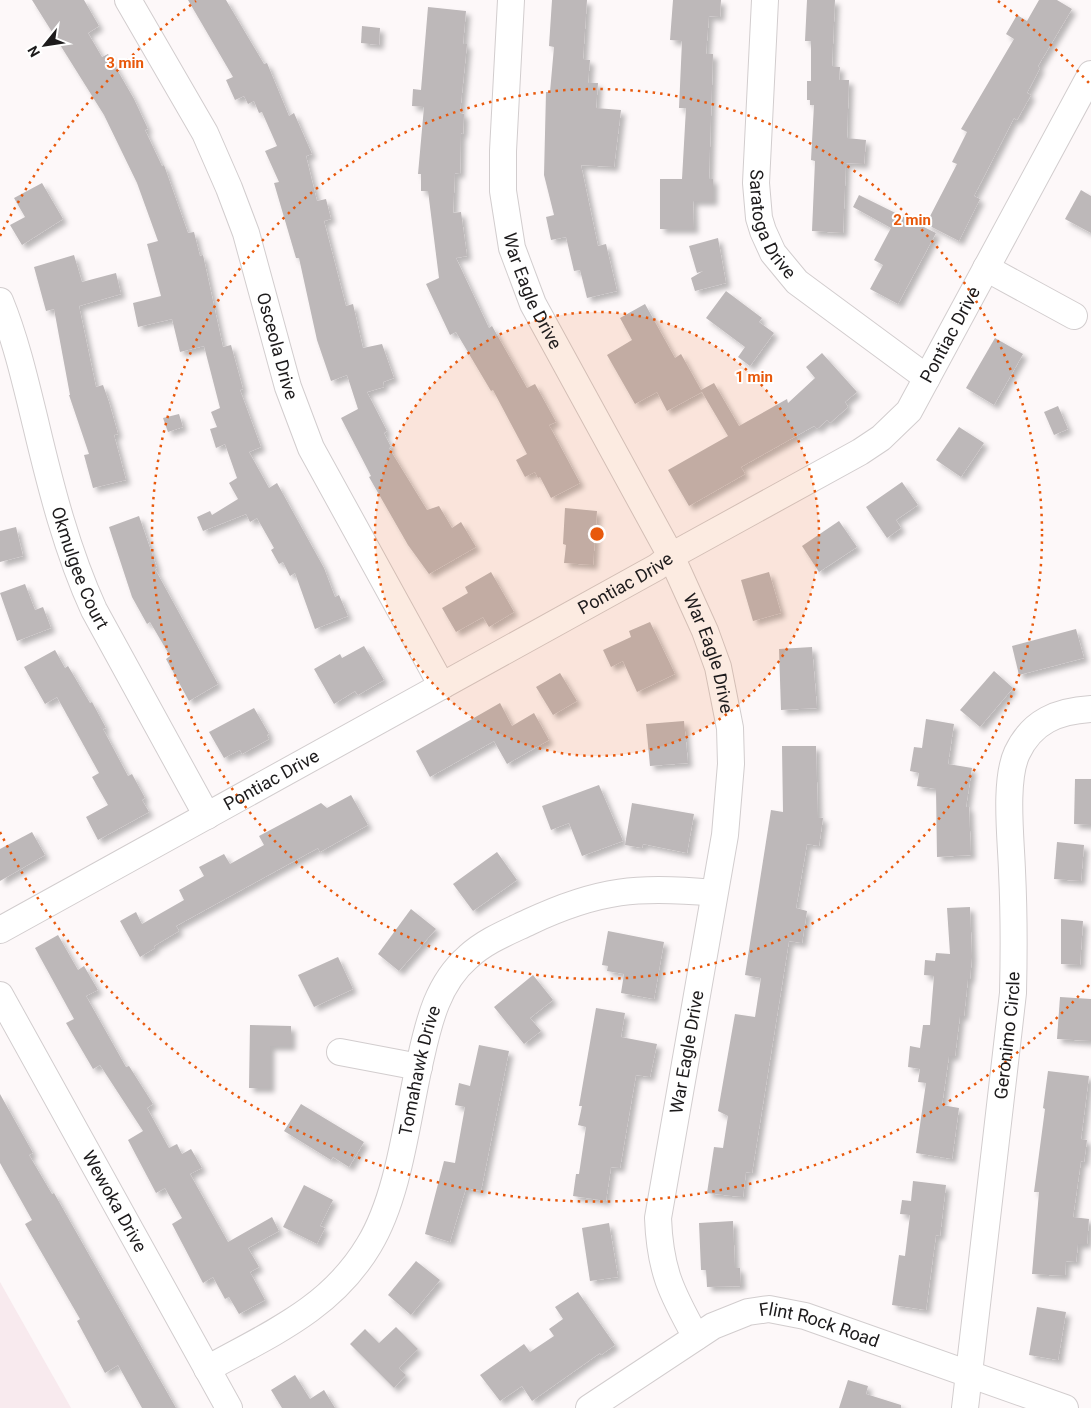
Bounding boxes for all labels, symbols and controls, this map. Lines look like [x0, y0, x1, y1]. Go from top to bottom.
north arrow [20, 20, 70, 70]
text: N [24, 43, 43, 60]
text: 3 min [106, 54, 144, 72]
street label: Saratoga Drive [746, 169, 801, 283]
text: 2 min [893, 211, 931, 229]
street label: War Eagle Drive [500, 231, 567, 352]
street label: Pontiac Drive [915, 283, 984, 386]
street label: Osceola Drive [253, 290, 303, 402]
text: 1 min [735, 368, 773, 386]
street label: Okmulgee Court [47, 504, 114, 633]
centre of rings [588, 525, 606, 543]
street label: Pontiac Drive [574, 548, 677, 619]
street label: War Eagle Drive [679, 590, 738, 715]
street label: Pontiac Drive [220, 745, 323, 814]
street label: Geronimo Circle [990, 971, 1023, 1100]
street label: War Eagle Drive [665, 989, 708, 1115]
street label: Tomahawk Drive [394, 1003, 444, 1138]
street label: Wewoka Drive [78, 1147, 151, 1256]
street label: Flint Rock Road [758, 1298, 882, 1351]

